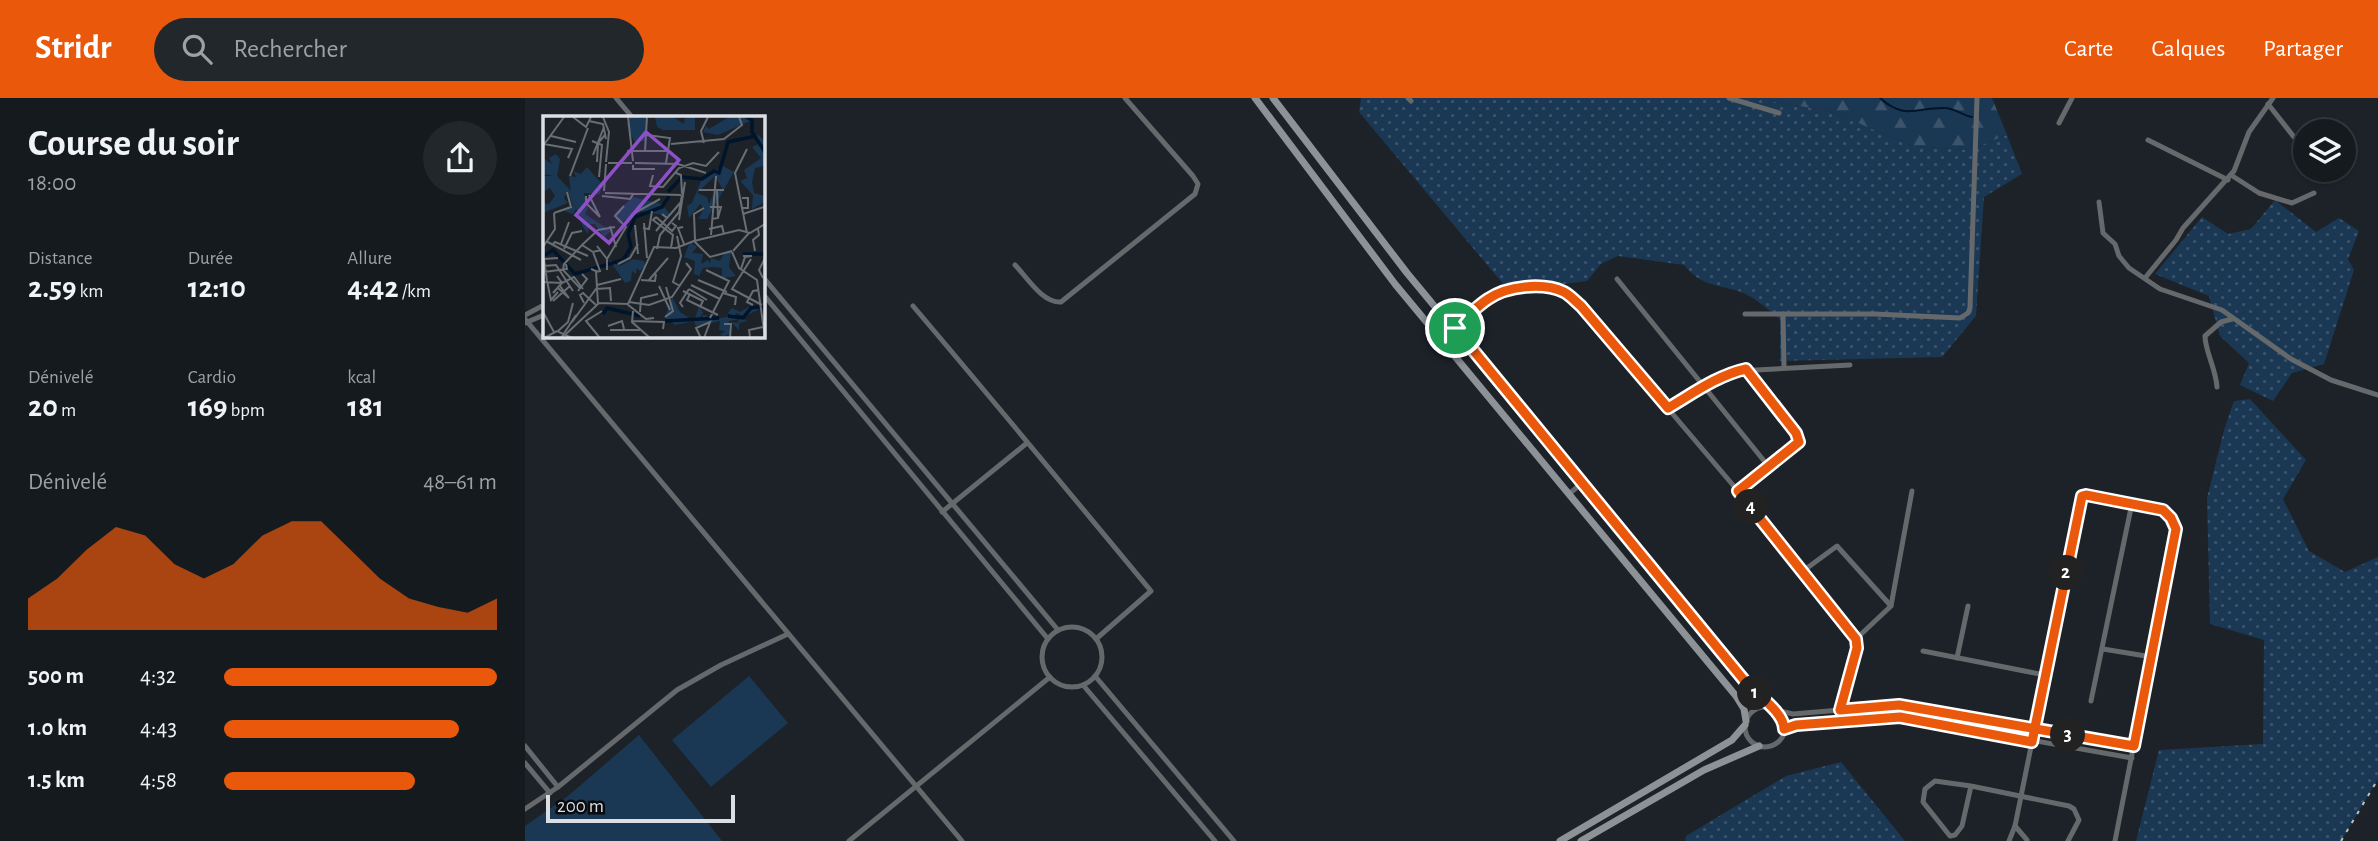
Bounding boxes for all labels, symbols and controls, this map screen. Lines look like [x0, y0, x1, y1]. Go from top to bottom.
search box [154, 18, 644, 81]
icon: search [178, 30, 216, 68]
text: Stridr [35, 32, 112, 65]
text: Rechercher [234, 36, 347, 62]
text: Carte [2064, 37, 2113, 61]
text: Calques [2151, 37, 2225, 61]
text: Partager [2263, 37, 2343, 61]
inset map [543, 116, 765, 338]
map controls [2293, 119, 2356, 182]
button: layers [2293, 119, 2356, 182]
button: share [423, 121, 497, 195]
text: Course du soir [28, 125, 239, 163]
text: 18:00 [28, 172, 76, 195]
text: Distance [28, 249, 92, 268]
text: Durée [188, 249, 233, 268]
text: Allure [347, 249, 392, 268]
text: 2.59 [28, 273, 76, 303]
text: 12:10 [188, 273, 246, 303]
text: 4:42 [347, 273, 399, 303]
text: km [76, 282, 103, 301]
text: /km [399, 282, 431, 301]
pin [1425, 298, 1485, 358]
icon: arrive [1436, 309, 1474, 347]
text: Dénivelé [28, 368, 93, 387]
text: Cardio [188, 368, 236, 387]
text: kcal [347, 368, 376, 387]
text: 20 [28, 392, 58, 422]
text: 169 [188, 392, 227, 422]
text: 181 [347, 392, 384, 422]
text: m [58, 401, 76, 420]
text: bpm [227, 401, 265, 420]
text: Dénivelé [28, 471, 107, 494]
text: 48–61 m [423, 471, 497, 494]
pin: 4 [1733, 490, 1769, 524]
text: 4 [1746, 497, 1755, 516]
pin: 2 [2049, 556, 2083, 590]
text: 2 [2061, 563, 2070, 582]
text: 500 m [28, 665, 84, 688]
text: 4:32 [140, 665, 176, 688]
pin: 1 [1737, 676, 1773, 710]
text: 1 [1751, 683, 1758, 702]
text: 1.0 km [28, 717, 87, 740]
text: 4:43 [140, 717, 177, 740]
pin: 3 [2051, 718, 2085, 752]
text: 3 [2063, 725, 2072, 744]
text: 1.5 km [28, 769, 85, 792]
text: 4:58 [140, 769, 177, 792]
scale bar [546, 792, 735, 824]
text: 200 m [557, 797, 604, 816]

